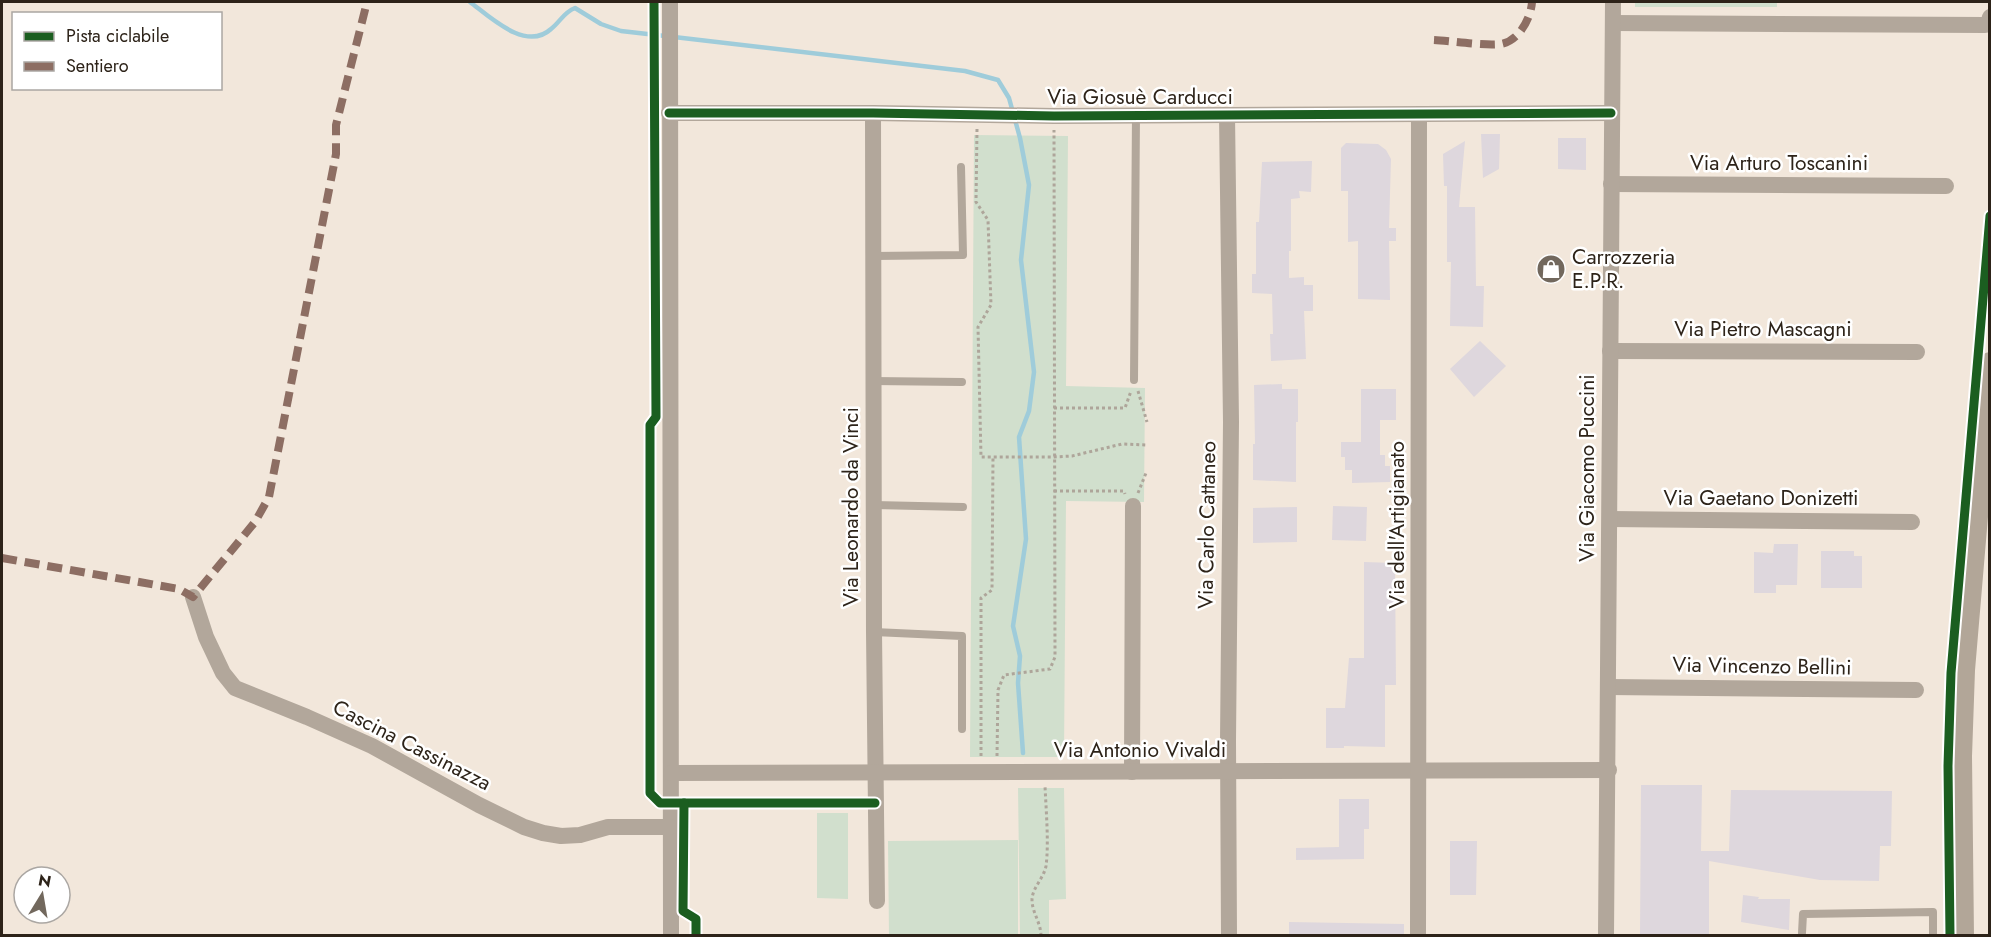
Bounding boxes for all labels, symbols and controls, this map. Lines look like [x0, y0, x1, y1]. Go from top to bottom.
legend [12, 12, 222, 90]
text: Pista ciclabile [66, 23, 169, 49]
text: Sentiero [66, 53, 129, 79]
street label: Via Giosuè Carducci [1047, 82, 1233, 112]
street label: Via Arturo Toscanini [1690, 148, 1868, 178]
place label: Carrozzeria E.P.R. [1572, 242, 1675, 296]
shop icon: Carrozzeria E.P.R. [1535, 253, 1567, 285]
street label: Via Pietro Mascagni [1674, 314, 1852, 344]
street label: Via Giacomo Puccini [1572, 374, 1602, 562]
street label: Via Leonardo da Vinci [836, 407, 866, 607]
street label: Via Carlo Cattaneo [1191, 441, 1223, 609]
street label: Via dell'Artigianato [1382, 441, 1412, 609]
street label: Via Gaetano Donizetti [1664, 483, 1858, 513]
street label: Via Vincenzo Bellini [1672, 649, 1852, 683]
street label: Cascina Cassinazza [328, 692, 496, 798]
street label: Via Antonio Vivaldi [1054, 735, 1226, 765]
north arrow [12, 865, 72, 925]
text: N [36, 868, 53, 893]

